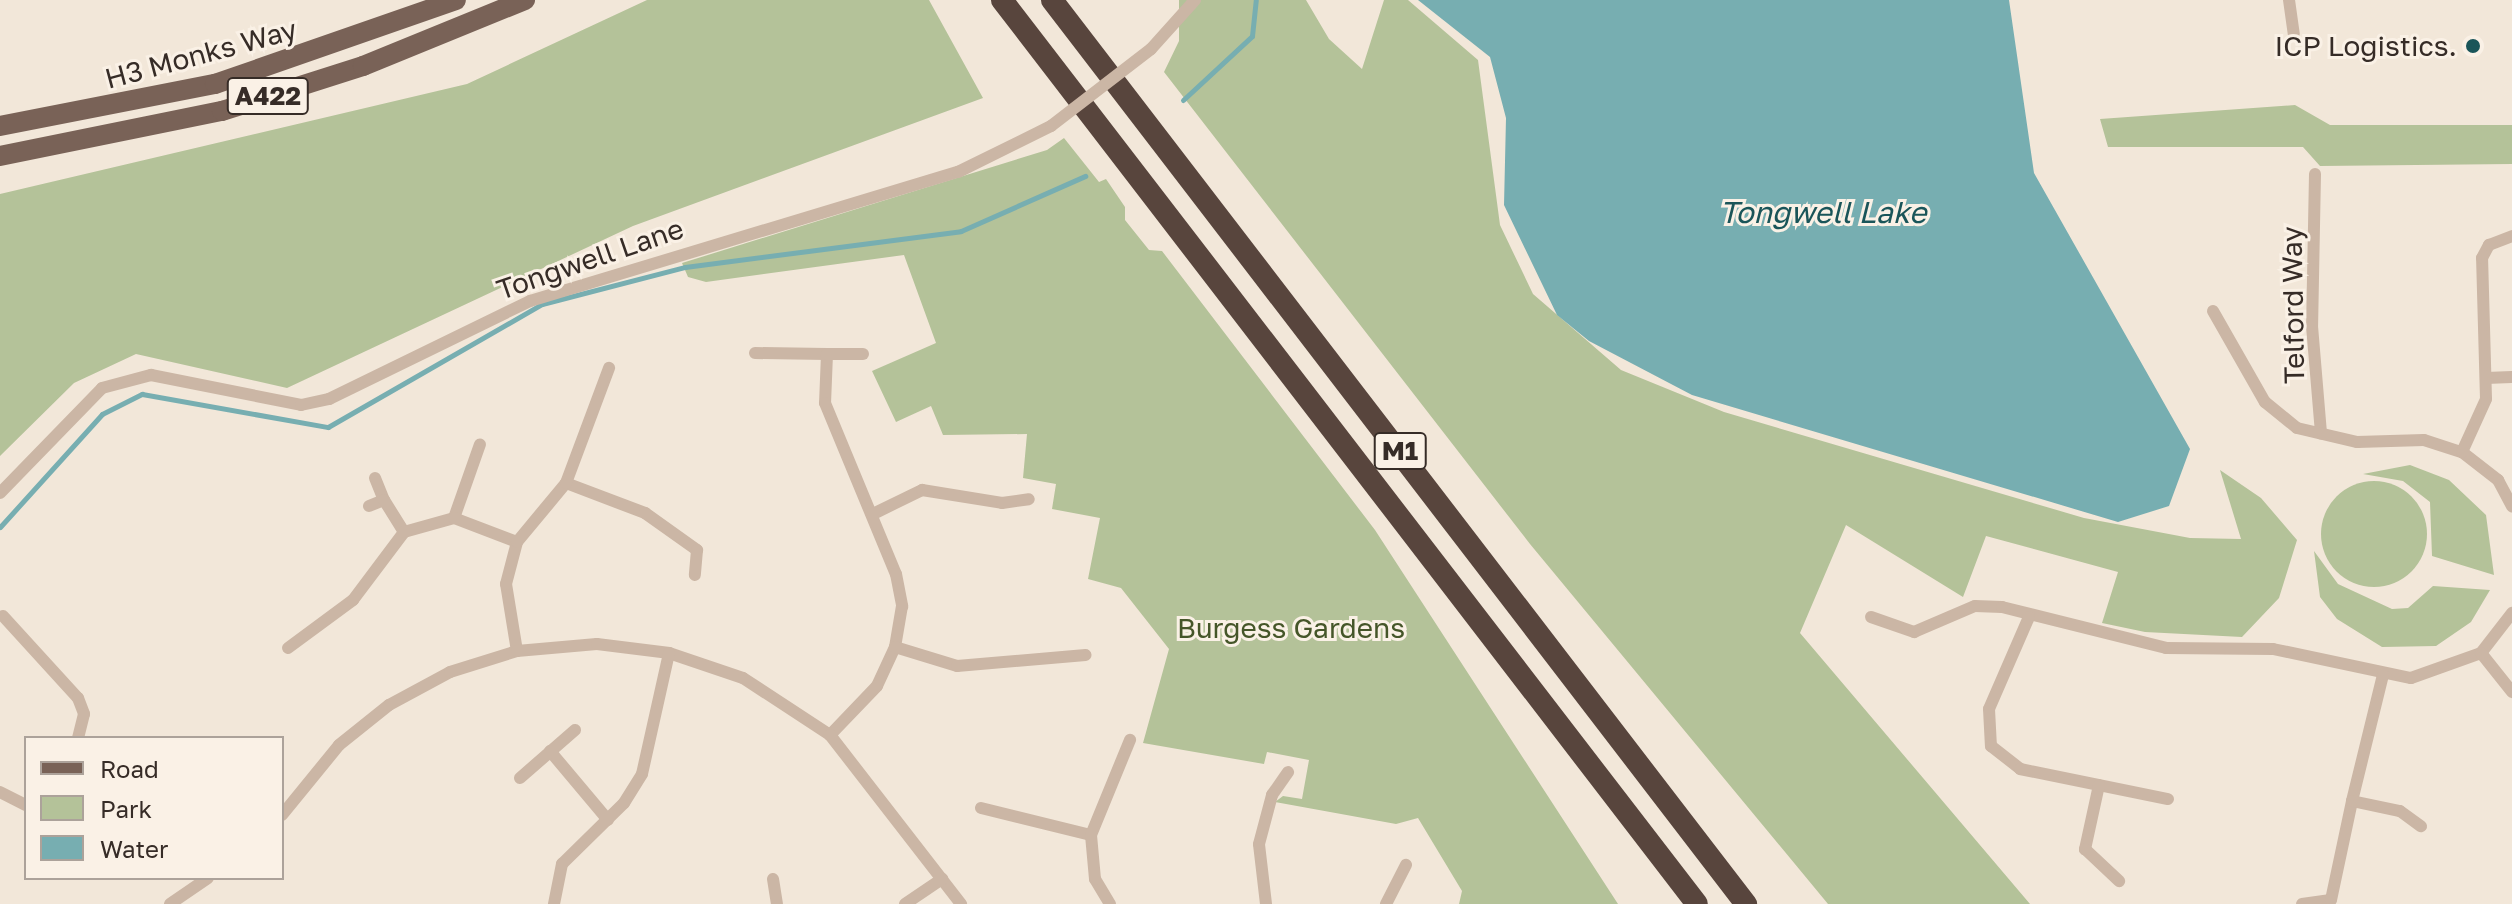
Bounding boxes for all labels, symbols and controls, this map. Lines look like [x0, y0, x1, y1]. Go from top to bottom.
street label: H3 Monks Way [101, 12, 301, 96]
place label: ICP Logistics. [2275, 29, 2457, 63]
marker: ICP Logistics. [2464, 37, 2482, 55]
road number: A422 [226, 74, 310, 118]
water label: Tongwell Lake [1720, 194, 1926, 230]
street label: Tongwell Lane [492, 211, 688, 307]
street label: Telford Way [2275, 226, 2311, 384]
road number: M1 [1372, 429, 1428, 473]
park label: Burgess Gardens [1177, 611, 1405, 645]
legend [24, 736, 284, 880]
text: Road [100, 754, 159, 783]
text: Park [100, 794, 152, 823]
text: Water [100, 834, 168, 863]

